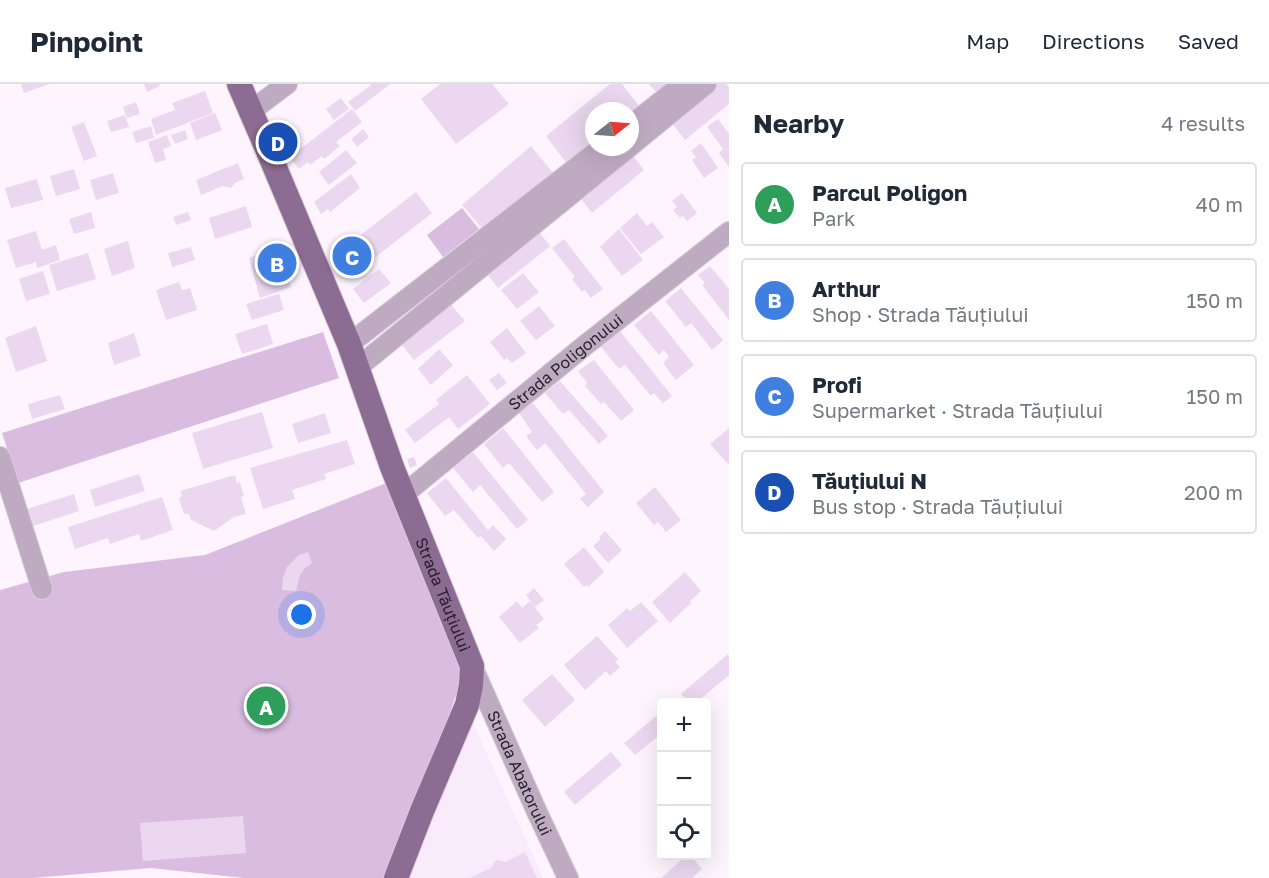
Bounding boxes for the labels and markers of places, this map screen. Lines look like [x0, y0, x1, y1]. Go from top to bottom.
pin: D [258, 120, 298, 164]
pin: C [332, 234, 372, 279]
pin: B [258, 240, 296, 285]
pin: A [246, 684, 286, 728]

